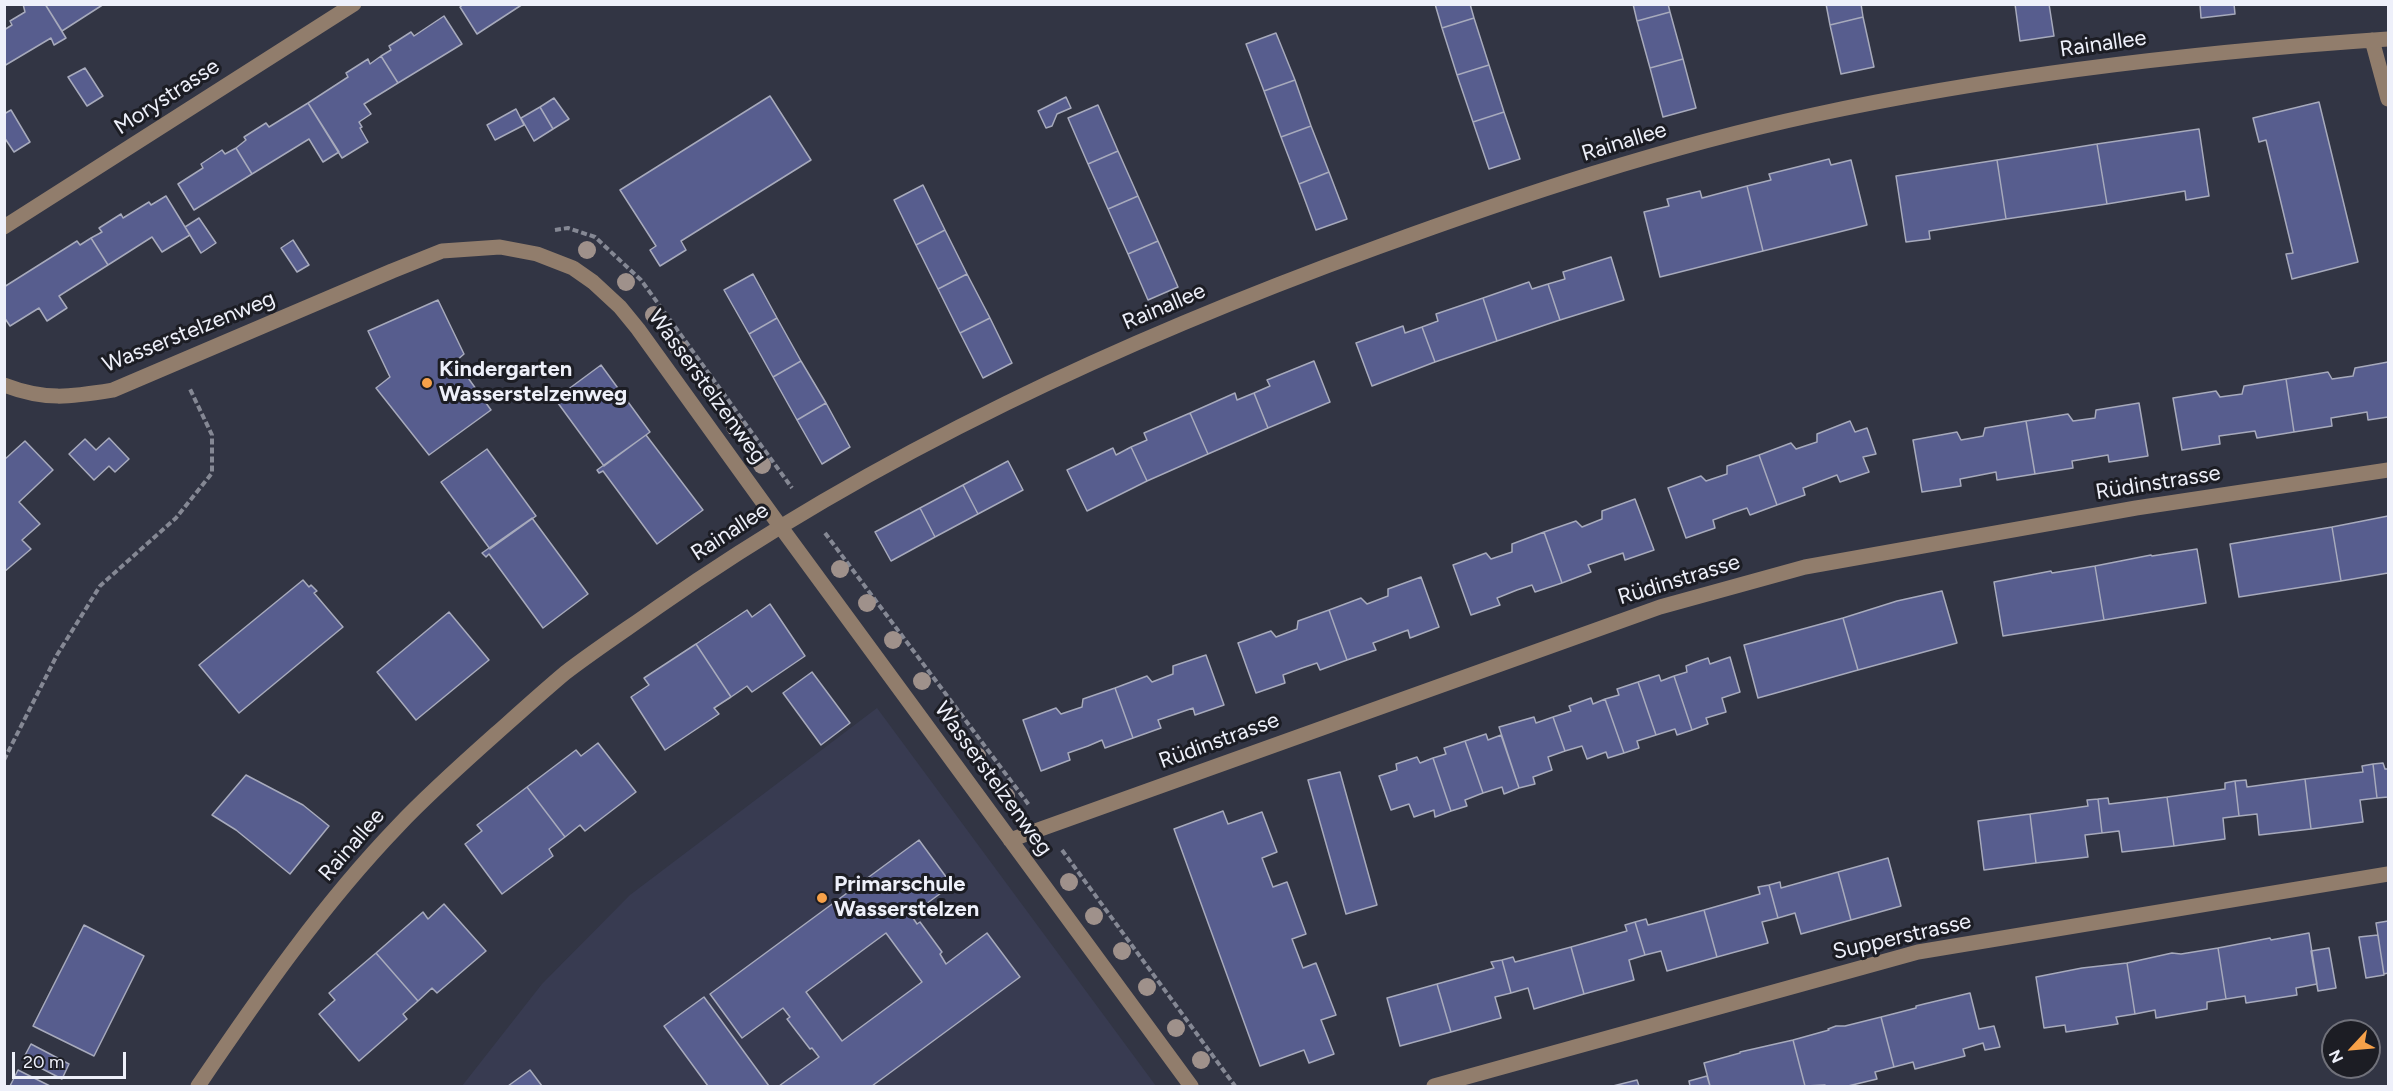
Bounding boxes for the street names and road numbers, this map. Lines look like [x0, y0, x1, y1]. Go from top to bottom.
street label: Rainallee [2058, 25, 2148, 63]
street label: Morystrasse [109, 53, 225, 141]
street label: Rainallee [1578, 117, 1670, 167]
street label: Rainallee [1119, 278, 1209, 336]
street label: Wasserstelzenweg [99, 285, 279, 379]
street label: Wasserstelzenweg [642, 305, 772, 469]
street label: Rüdinstrasse [2094, 460, 2222, 506]
street label: Rainallee [686, 497, 774, 567]
street label: Rüdinstrasse [1615, 549, 1743, 611]
street label: Wasserstelzenweg [928, 697, 1058, 861]
street label: Rüdinstrasse [1155, 707, 1283, 775]
street label: Rainallee [313, 803, 391, 887]
street label: Supperstrasse [1830, 908, 1974, 966]

